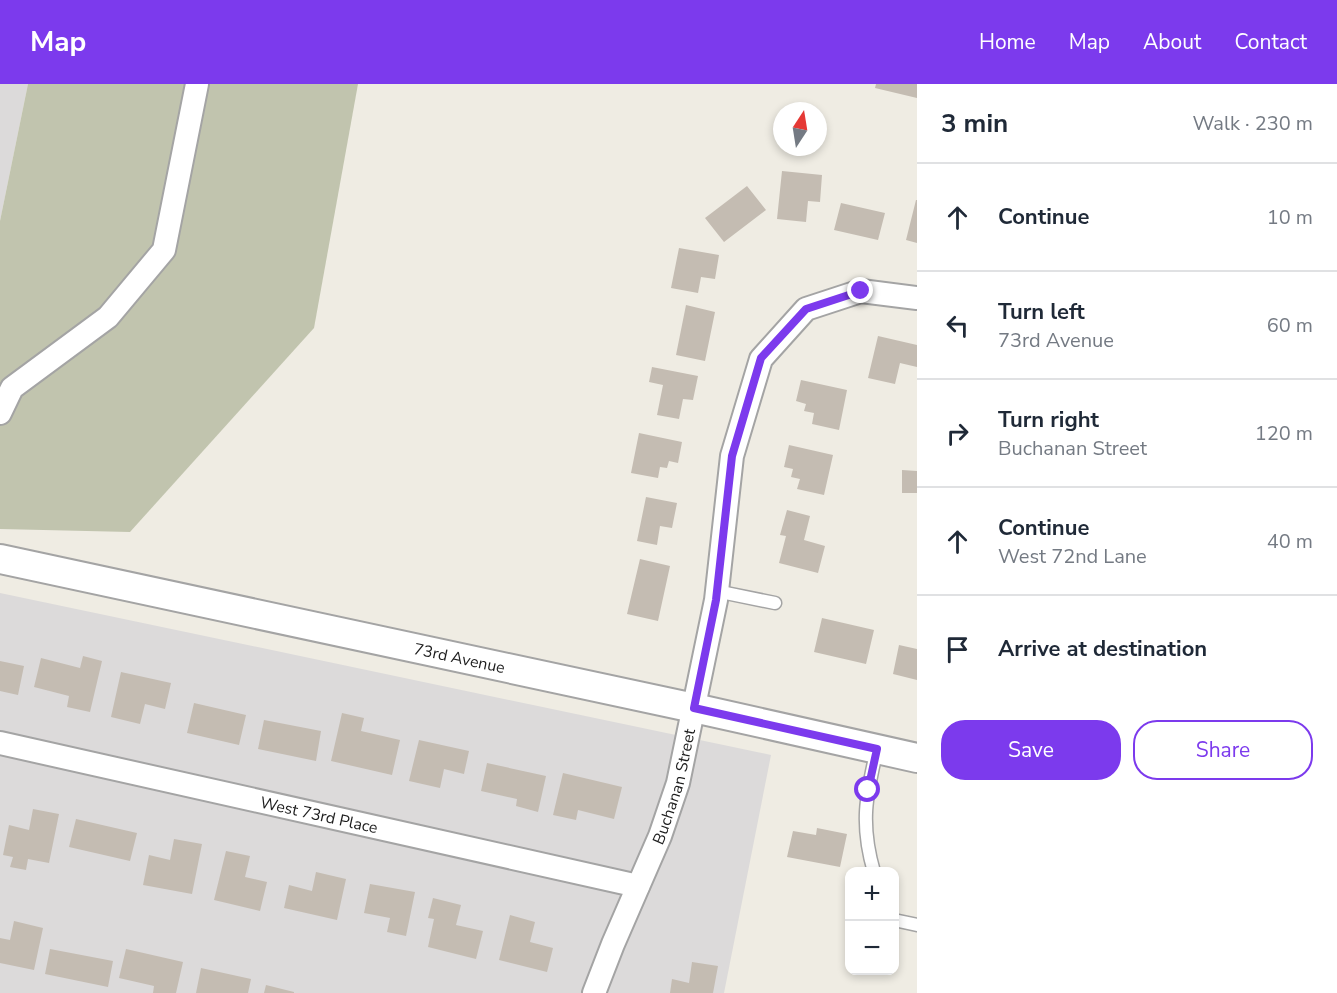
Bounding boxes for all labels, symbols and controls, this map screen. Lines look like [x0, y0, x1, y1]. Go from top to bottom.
text: Map [30, 23, 86, 61]
text: Home [979, 28, 1036, 56]
text: Map [1069, 28, 1110, 56]
text: About [1143, 28, 1201, 56]
text: Contact [1234, 28, 1307, 56]
north arrow [773, 102, 827, 156]
text: 3 min [941, 106, 1008, 141]
text: Walk · 230 m [1193, 110, 1313, 137]
icon: ahead [941, 201, 974, 234]
text: Continue [998, 202, 1089, 232]
text: 10 m [1267, 204, 1313, 231]
route end [847, 277, 873, 303]
text: Turn left [998, 297, 1085, 327]
icon: left [941, 309, 974, 342]
text: 60 m [1267, 312, 1313, 339]
text: 73rd Avenue [998, 327, 1114, 354]
text: Turn right [998, 405, 1099, 435]
icon: right [941, 417, 974, 450]
text: 120 m [1255, 420, 1313, 447]
text: Buchanan Street [998, 435, 1147, 462]
text: Continue [998, 513, 1089, 543]
icon: ahead [941, 525, 974, 558]
text: 40 m [1267, 528, 1313, 555]
text: West 72nd Lane [998, 543, 1147, 570]
icon: arrive [941, 633, 974, 666]
text: Arrive at destination [998, 634, 1207, 664]
street label: 73rd Avenue [412, 638, 507, 679]
button: Save [941, 720, 1121, 780]
button: Share [1133, 720, 1313, 780]
street label: Buchanan Street [648, 726, 701, 848]
route start [854, 776, 880, 802]
street label: West 73rd Place [258, 792, 380, 839]
map controls [845, 867, 899, 975]
button: + [845, 867, 899, 921]
button: − [845, 921, 899, 975]

